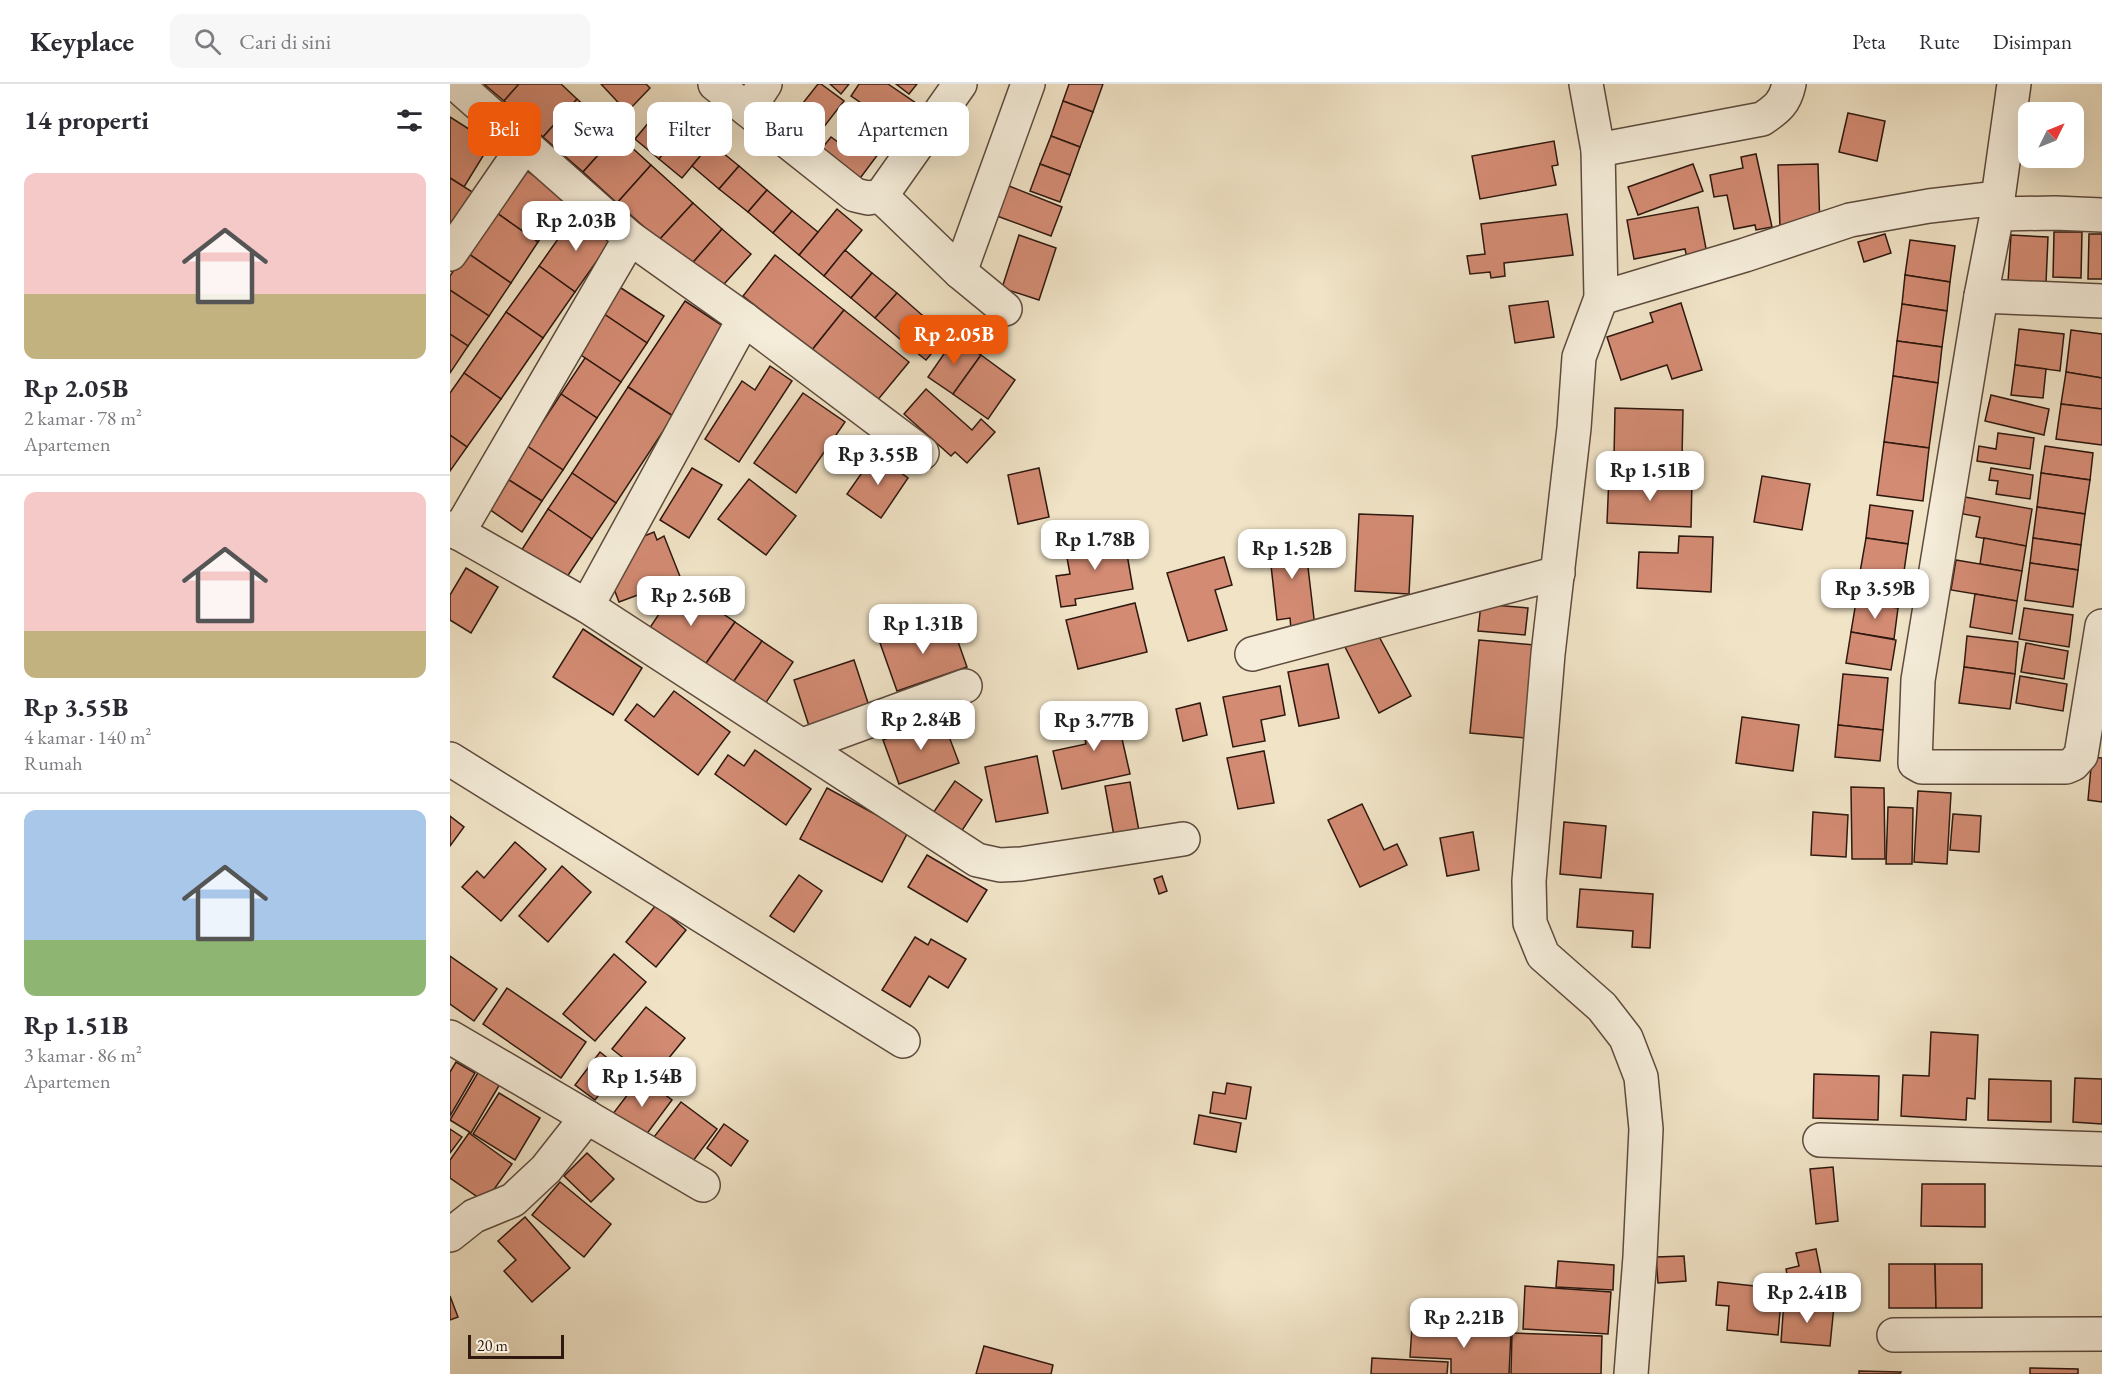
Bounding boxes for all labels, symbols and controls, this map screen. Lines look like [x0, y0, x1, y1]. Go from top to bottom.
search box [170, 14, 590, 68]
text: Keyplace [30, 23, 134, 59]
icon: search [191, 25, 224, 58]
text: Cari di sini [239, 27, 331, 56]
text: Peta [1852, 28, 1886, 55]
text: Rute [1919, 28, 1960, 55]
text: Disimpan [1993, 28, 2072, 55]
chip: Beli [468, 102, 541, 156]
chip: Sewa [553, 102, 635, 156]
chip: Filter [647, 102, 732, 156]
chip: Baru [744, 102, 825, 156]
chip: Apartemen [837, 102, 969, 156]
north arrow [2018, 102, 2084, 168]
map controls [2018, 102, 2084, 168]
text: 14 properti [24, 103, 149, 137]
icon: filters [393, 104, 426, 137]
pin: Rp 2.03B [514, 201, 638, 252]
text: Rp 2.03B [536, 207, 616, 233]
icon: home [171, 212, 279, 320]
pin: Rp 2.05B [892, 315, 1016, 366]
text: Rp 2.05B [914, 321, 994, 347]
text: Rp 2.05B [24, 371, 128, 405]
text: 2 kamar · 78 m² [24, 405, 142, 431]
text: Apartemen [24, 431, 110, 457]
pin: Rp 3.55B [816, 435, 940, 486]
text: Rp 3.55B [838, 441, 918, 467]
pin: Rp 1.51B [1588, 451, 1712, 502]
text: Rp 1.51B [1610, 457, 1690, 483]
pin: Rp 1.78B [1033, 520, 1157, 571]
text: Rp 1.78B [1055, 526, 1135, 552]
pin: Rp 1.52B [1230, 529, 1354, 580]
icon: home [171, 531, 279, 639]
text: Rp 1.52B [1252, 535, 1332, 561]
pin: Rp 3.59B [1813, 569, 1937, 620]
text: Rp 3.59B [1835, 575, 1915, 601]
pin: Rp 2.56B [629, 576, 753, 627]
text: Rp 2.56B [651, 582, 731, 608]
pin: Rp 1.31B [861, 604, 985, 655]
text: Rp 1.31B [883, 610, 963, 636]
text: Rp 3.55B [24, 690, 128, 724]
pin: Rp 2.84B [859, 700, 983, 751]
pin: Rp 3.77B [1032, 701, 1156, 752]
text: Rp 2.84B [881, 706, 961, 732]
text: Rp 3.77B [1054, 707, 1134, 733]
text: 4 kamar · 140 m² [24, 724, 152, 750]
text: Rumah [24, 750, 83, 776]
icon: home [171, 849, 279, 957]
text: Rp 1.51B [24, 1008, 128, 1042]
text: 3 kamar · 86 m² [24, 1042, 142, 1068]
pin: Rp 1.54B [580, 1057, 704, 1108]
text: Rp 1.54B [602, 1063, 682, 1089]
text: Apartemen [24, 1068, 110, 1094]
pin: Rp 2.41B [1745, 1273, 1869, 1324]
text: Rp 2.41B [1767, 1279, 1847, 1305]
pin: Rp 2.21B [1402, 1298, 1526, 1349]
text: Rp 2.21B [1424, 1304, 1504, 1330]
scale bar [468, 1332, 564, 1360]
text: 20 m [477, 1335, 508, 1356]

